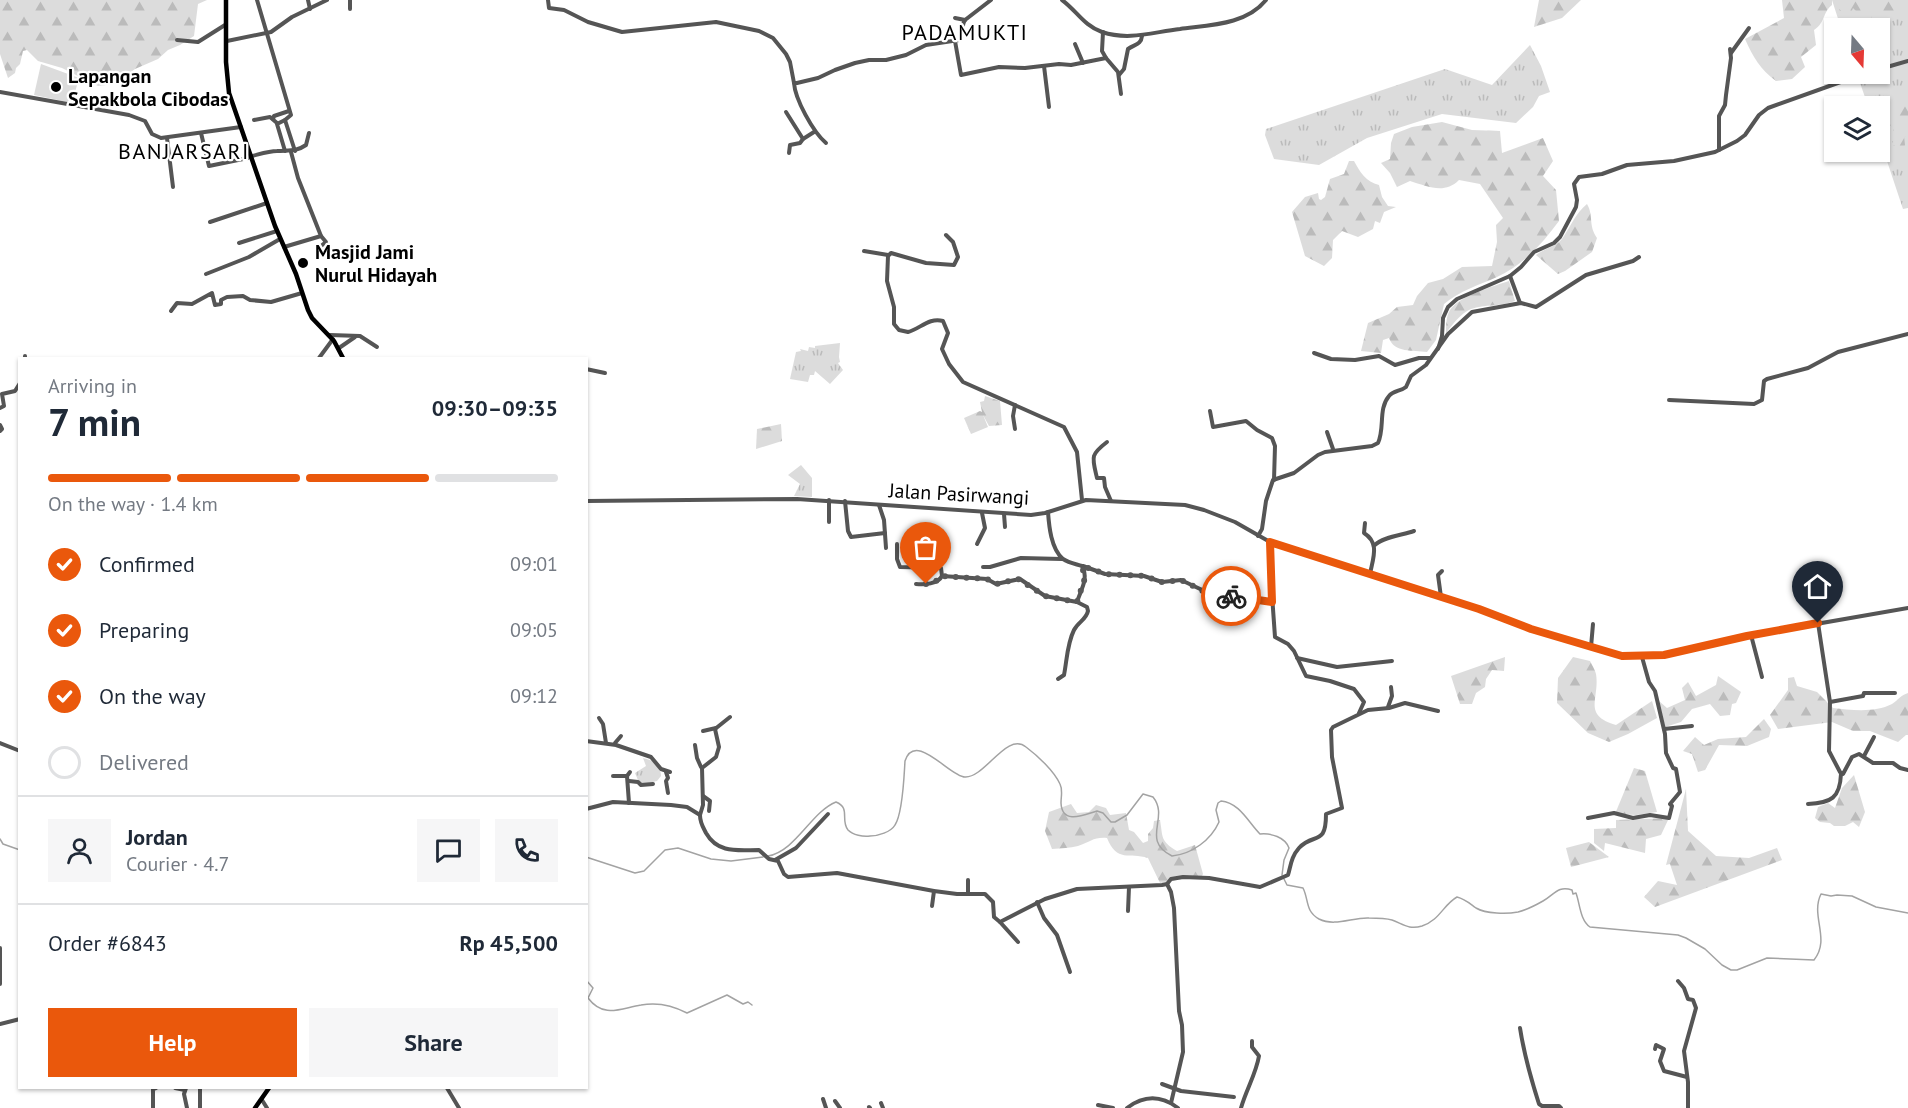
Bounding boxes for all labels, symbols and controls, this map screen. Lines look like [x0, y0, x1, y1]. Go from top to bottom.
district label: PADAMUKTI [901, 18, 1029, 46]
north arrow [1824, 18, 1890, 84]
map controls [1824, 18, 1890, 162]
place label: Lapangan Sepakbola Cibodas [68, 63, 229, 112]
marker: Lapangan Sepakbola Cibodas [49, 80, 63, 94]
button: layers [1824, 96, 1890, 162]
district label: BANJARSARI [118, 137, 250, 165]
place label: Masjid Jami Nurul Hidayah [315, 239, 437, 288]
marker: Masjid Jami Nurul Hidayah [296, 256, 310, 270]
text: Arriving in [48, 373, 137, 399]
text: 09:30–09:35 [432, 394, 558, 422]
text: 7 min [48, 396, 141, 447]
street label: Jalan Pasirwangi [887, 477, 1030, 511]
text: On the way · 1.4 km [48, 491, 218, 517]
pin [900, 522, 951, 584]
icon: bag [909, 531, 942, 564]
icon: check [48, 548, 81, 581]
text: Confirmed [99, 550, 195, 578]
text: 09:01 [510, 551, 558, 577]
pin [1792, 561, 1843, 623]
courier [1201, 566, 1261, 626]
icon: home [1801, 570, 1834, 603]
icon: bike [1215, 580, 1248, 613]
icon: check [48, 614, 81, 647]
text: Preparing [99, 616, 189, 644]
text: 09:05 [510, 617, 558, 643]
icon: check [48, 680, 81, 713]
text: On the way [99, 682, 206, 710]
text: 09:12 [510, 683, 558, 709]
text: Delivered [99, 748, 189, 776]
button: person [48, 819, 111, 882]
button: chat [417, 819, 480, 882]
button: phone [495, 819, 558, 882]
text: Jordan [126, 823, 188, 851]
text: Courier · 4.7 [126, 851, 229, 877]
text: Order #6843 [48, 929, 167, 957]
text: Rp 45,500 [459, 929, 558, 957]
button: Help [48, 1008, 297, 1077]
button: Share [309, 1008, 558, 1077]

